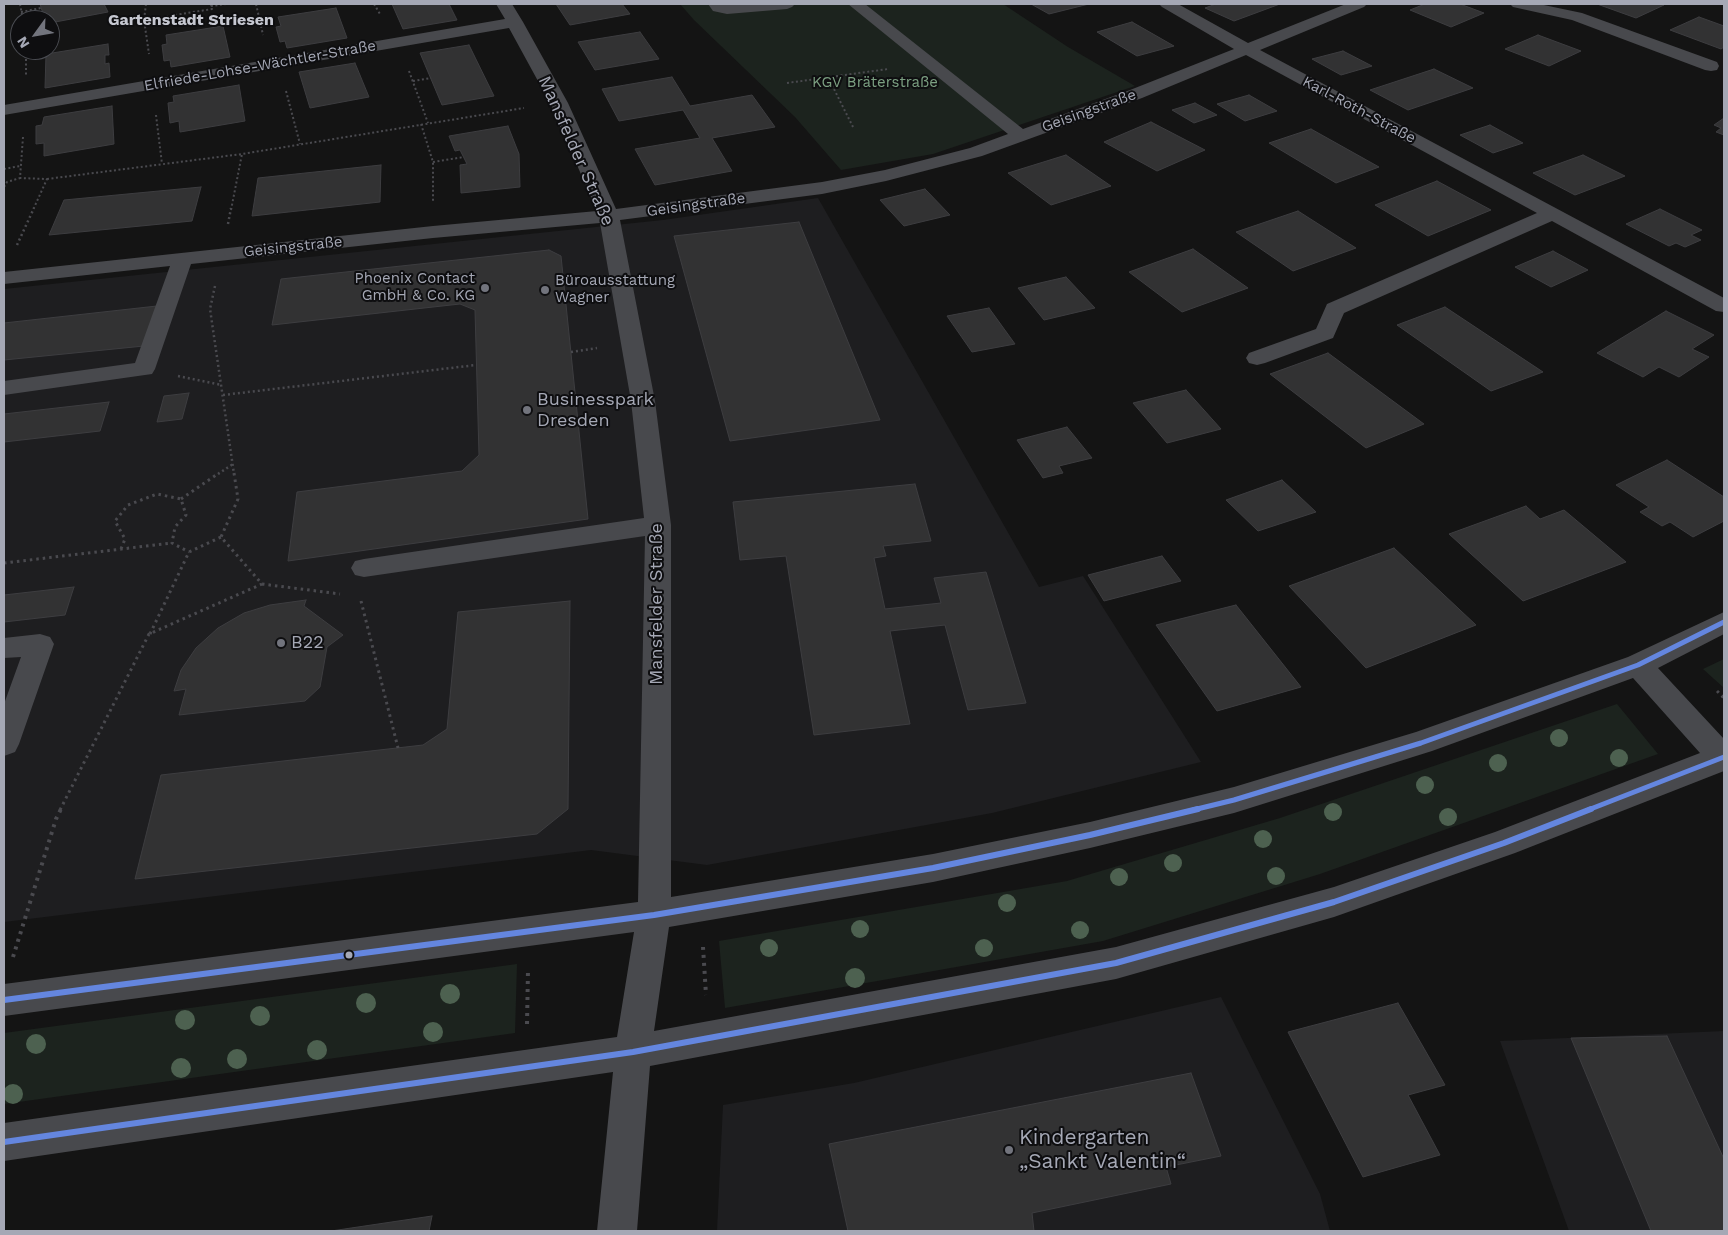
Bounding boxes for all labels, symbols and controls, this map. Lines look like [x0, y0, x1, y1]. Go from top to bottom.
north arrow [10, 10, 60, 60]
district label: Gartenstadt Striesen [108, 10, 274, 30]
text: N [14, 34, 33, 51]
street label: Elfriede-Lohse-Wächtler-Straße [143, 37, 377, 95]
street label: Mansfelder Straße [533, 73, 619, 229]
street label: Karl-Roth-Straße [1299, 73, 1419, 147]
park label: KGV Bräterstraße [812, 74, 938, 92]
street label: Geisingstraße [1039, 86, 1139, 136]
street label: Geisingstraße [646, 189, 746, 221]
street label: Geisingstraße [243, 233, 343, 261]
place label: Phoenix Contact GmbH & Co. KG [355, 270, 475, 305]
place label: Büroausstattung Wagner [555, 272, 675, 307]
marker: Phoenix Contact GmbH & Co. KG [479, 282, 491, 294]
marker: Büroausstattung Wagner [539, 284, 551, 296]
place label: Businesspark Dresden [537, 389, 654, 432]
marker: Businesspark Dresden [521, 404, 533, 416]
street label: Mansfelder Straße [646, 523, 668, 685]
place label: B22 [291, 632, 324, 654]
marker: B22 [275, 637, 287, 649]
unlabelled marker [344, 950, 354, 960]
place label: Kindergarten „Sankt Valentin“ [1019, 1125, 1186, 1175]
marker: Kindergarten „Sankt Valentin“ [1003, 1144, 1015, 1156]

